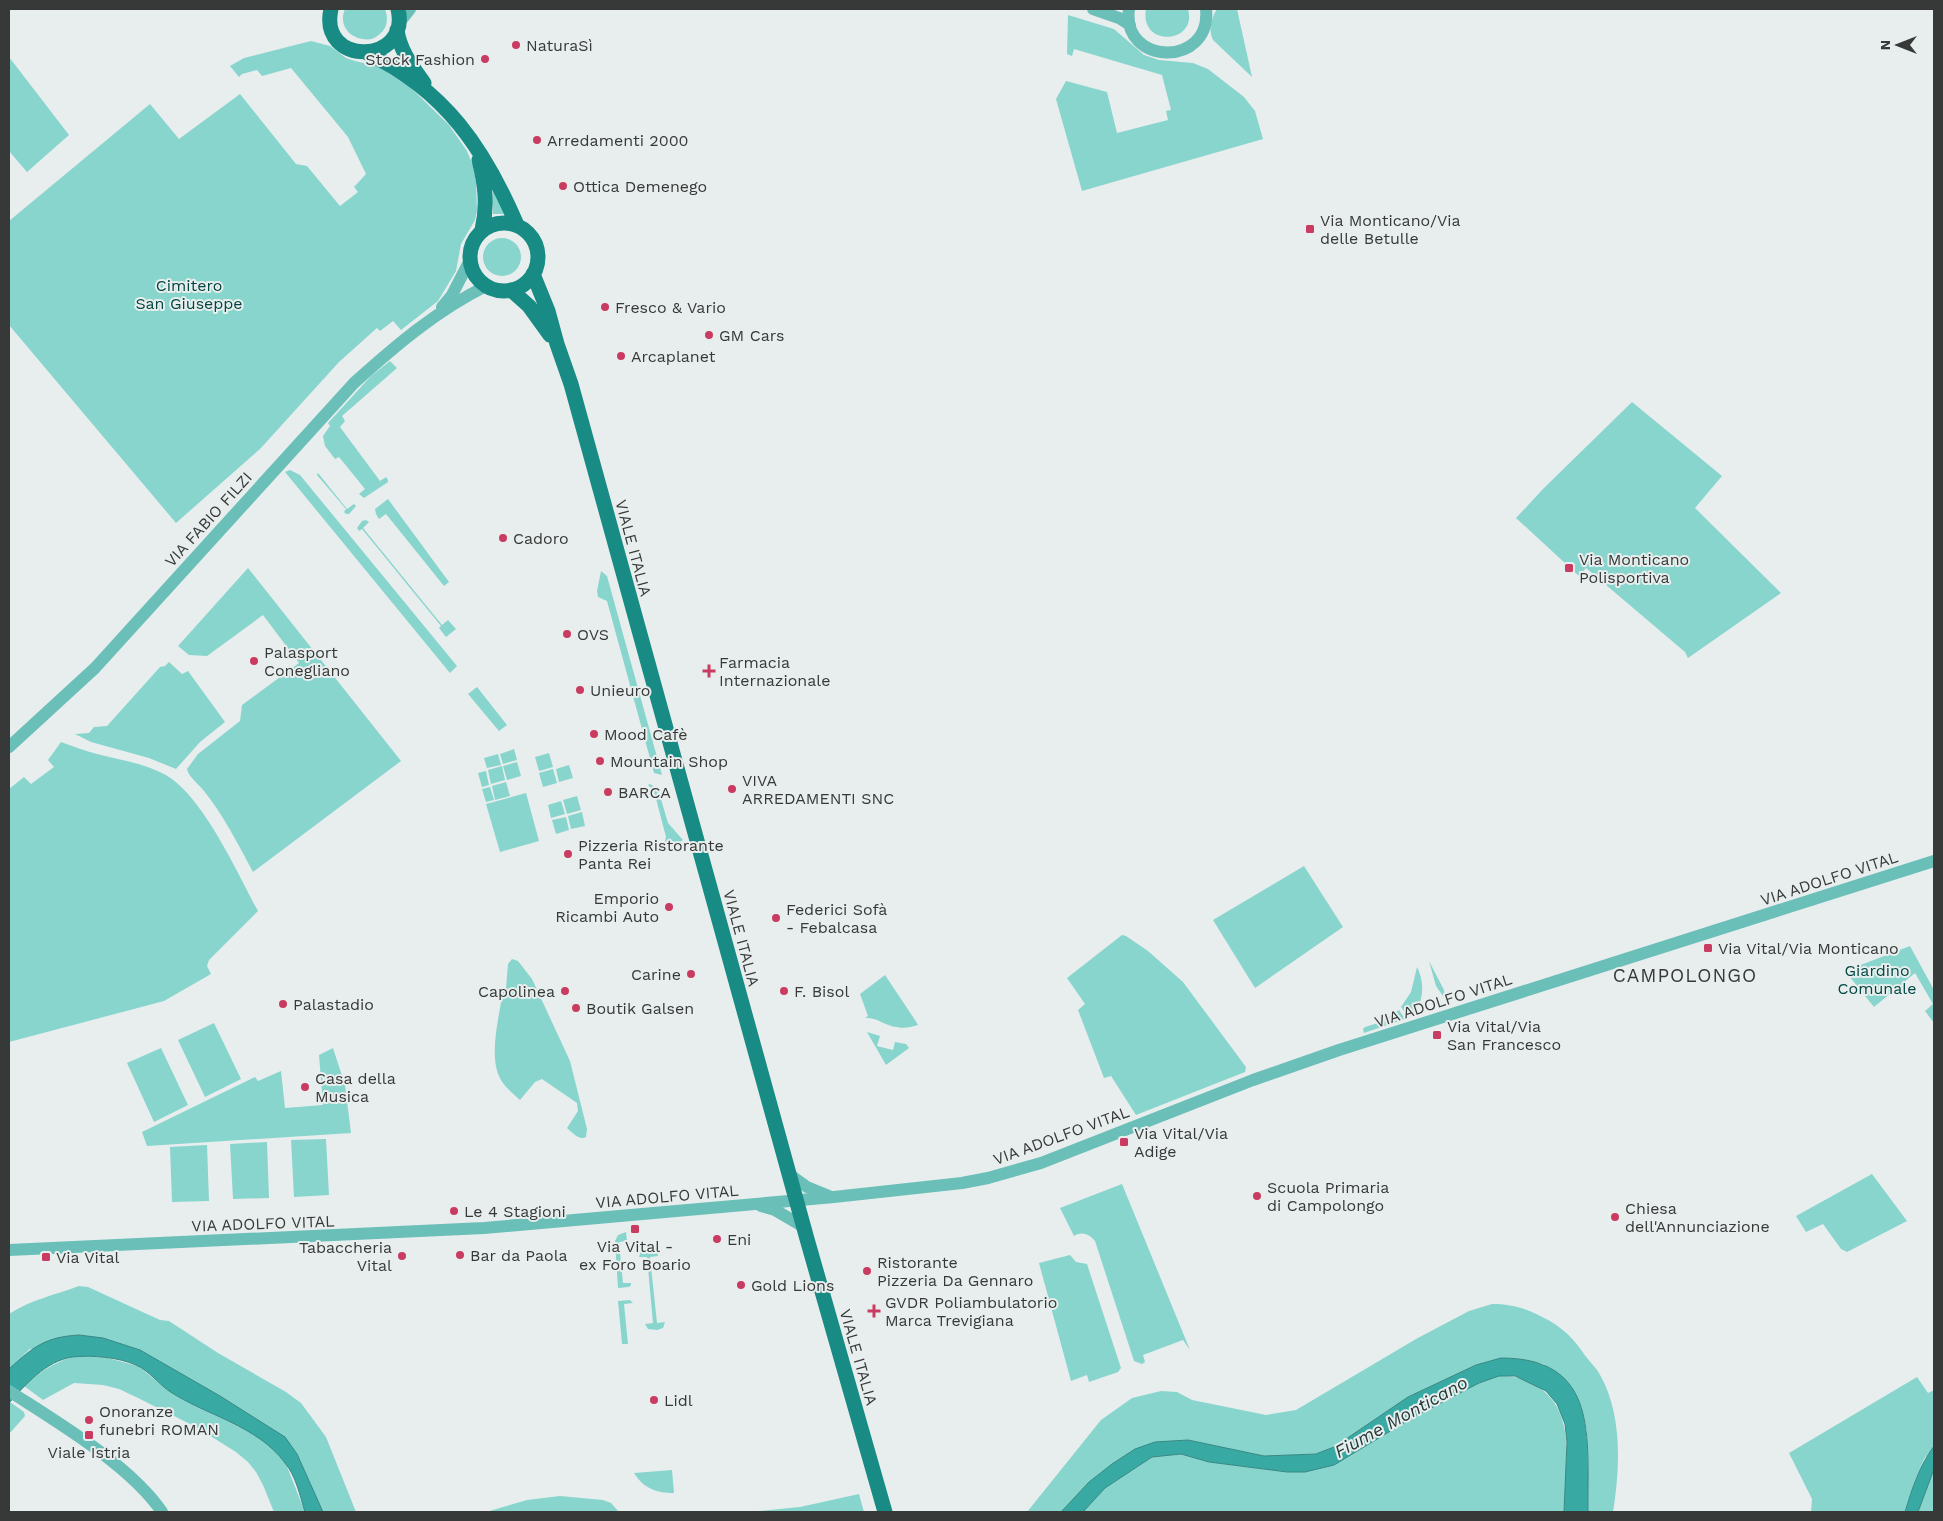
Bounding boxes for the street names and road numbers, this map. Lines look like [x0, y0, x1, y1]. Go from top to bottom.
street label: VIA FABIO FILZI [161, 468, 256, 571]
street label: VIALE ITALIA [611, 498, 656, 599]
street label: VIA ADOLFO VITAL [1758, 847, 1901, 910]
street label: VIALE ITALIA [719, 888, 764, 989]
street label: VIA ADOLFO VITAL [1372, 969, 1515, 1032]
street label: VIA ADOLFO VITAL [991, 1102, 1132, 1169]
street label: VIA ADOLFO VITAL [595, 1181, 740, 1212]
street label: VIA ADOLFO VITAL [191, 1211, 335, 1235]
street label: VIALE ITALIA [836, 1307, 881, 1408]

